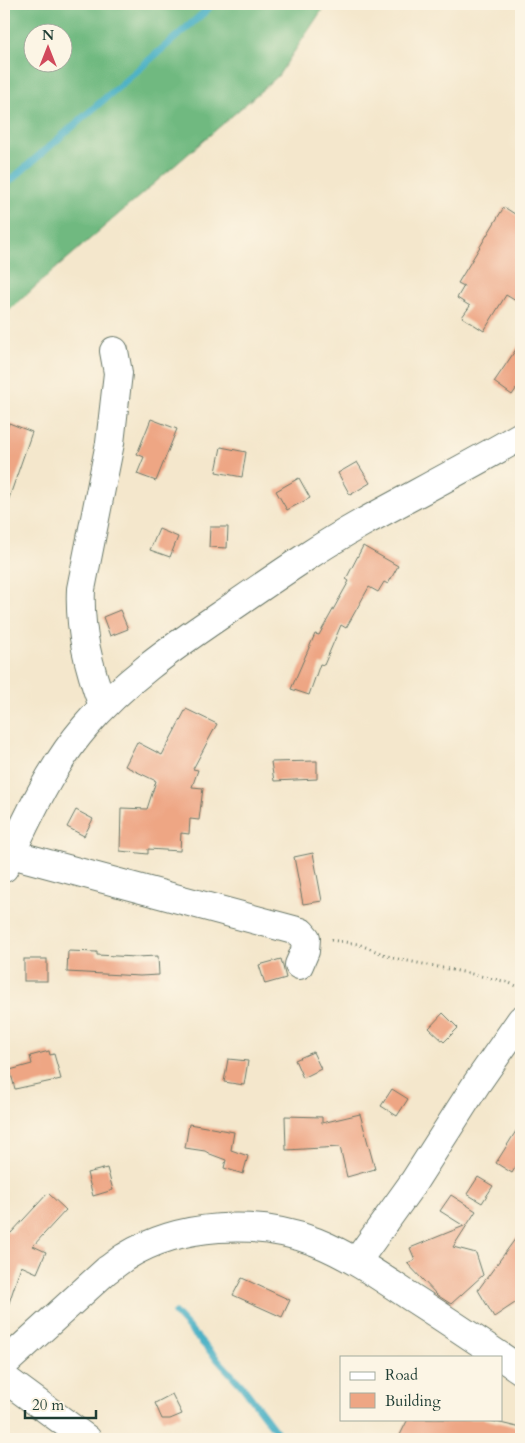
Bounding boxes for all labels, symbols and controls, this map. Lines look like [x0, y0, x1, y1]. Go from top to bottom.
north arrow [22, 22, 72, 72]
text: N [42, 26, 54, 45]
legend [340, 1356, 502, 1420]
text: Road [385, 1365, 418, 1385]
scale bar [25, 1388, 96, 1420]
text: Building [385, 1391, 441, 1411]
text: 20 m [32, 1395, 64, 1415]

